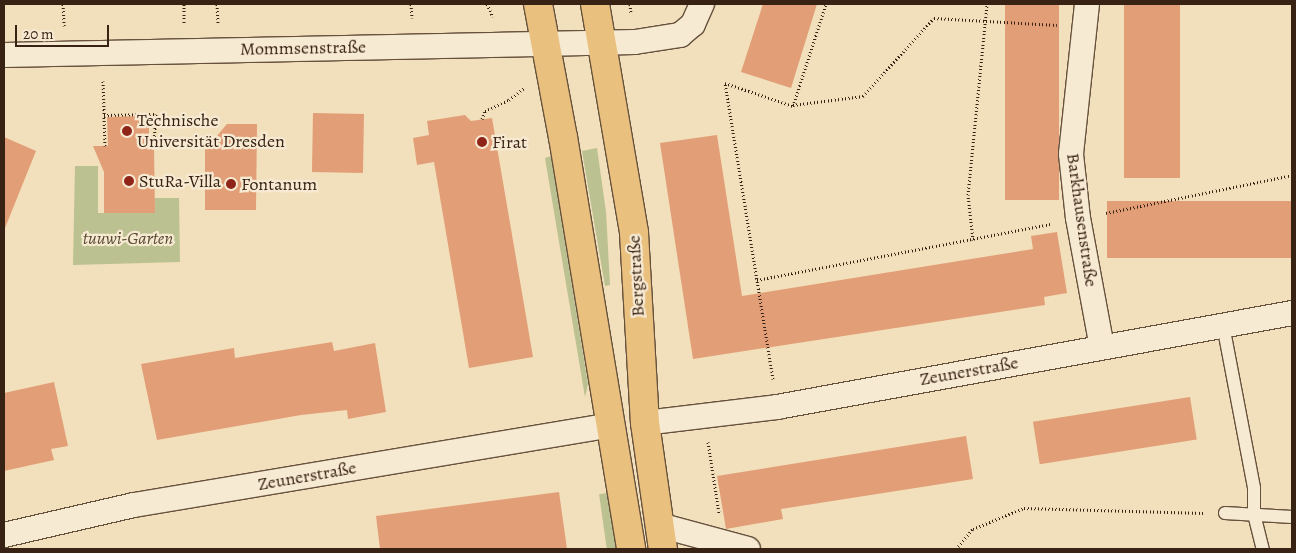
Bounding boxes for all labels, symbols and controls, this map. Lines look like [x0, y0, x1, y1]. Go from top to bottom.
scale bar [18, 15, 111, 47]
text: 20 m [23, 24, 54, 44]
street label: Mommsenstraße [240, 36, 366, 60]
place label: Technische Universität Dresden [137, 110, 285, 152]
marker: Technische Universität Dresden [121, 125, 133, 137]
place label: Firat [492, 131, 527, 153]
marker: Firat [476, 136, 488, 148]
street label: Barkhausenstraße [1062, 152, 1102, 288]
place label: StuRa-Villa [139, 170, 221, 192]
place label: Fontanum [241, 173, 317, 195]
marker: StuRa-Villa [123, 175, 135, 187]
marker: Fontanum [225, 178, 237, 190]
park label: tuuwi-Garten [83, 227, 173, 249]
street label: Bergstraße [623, 235, 649, 317]
street label: Zeunerstraße [918, 352, 1020, 390]
street label: Zeunerstraße [256, 457, 358, 495]

